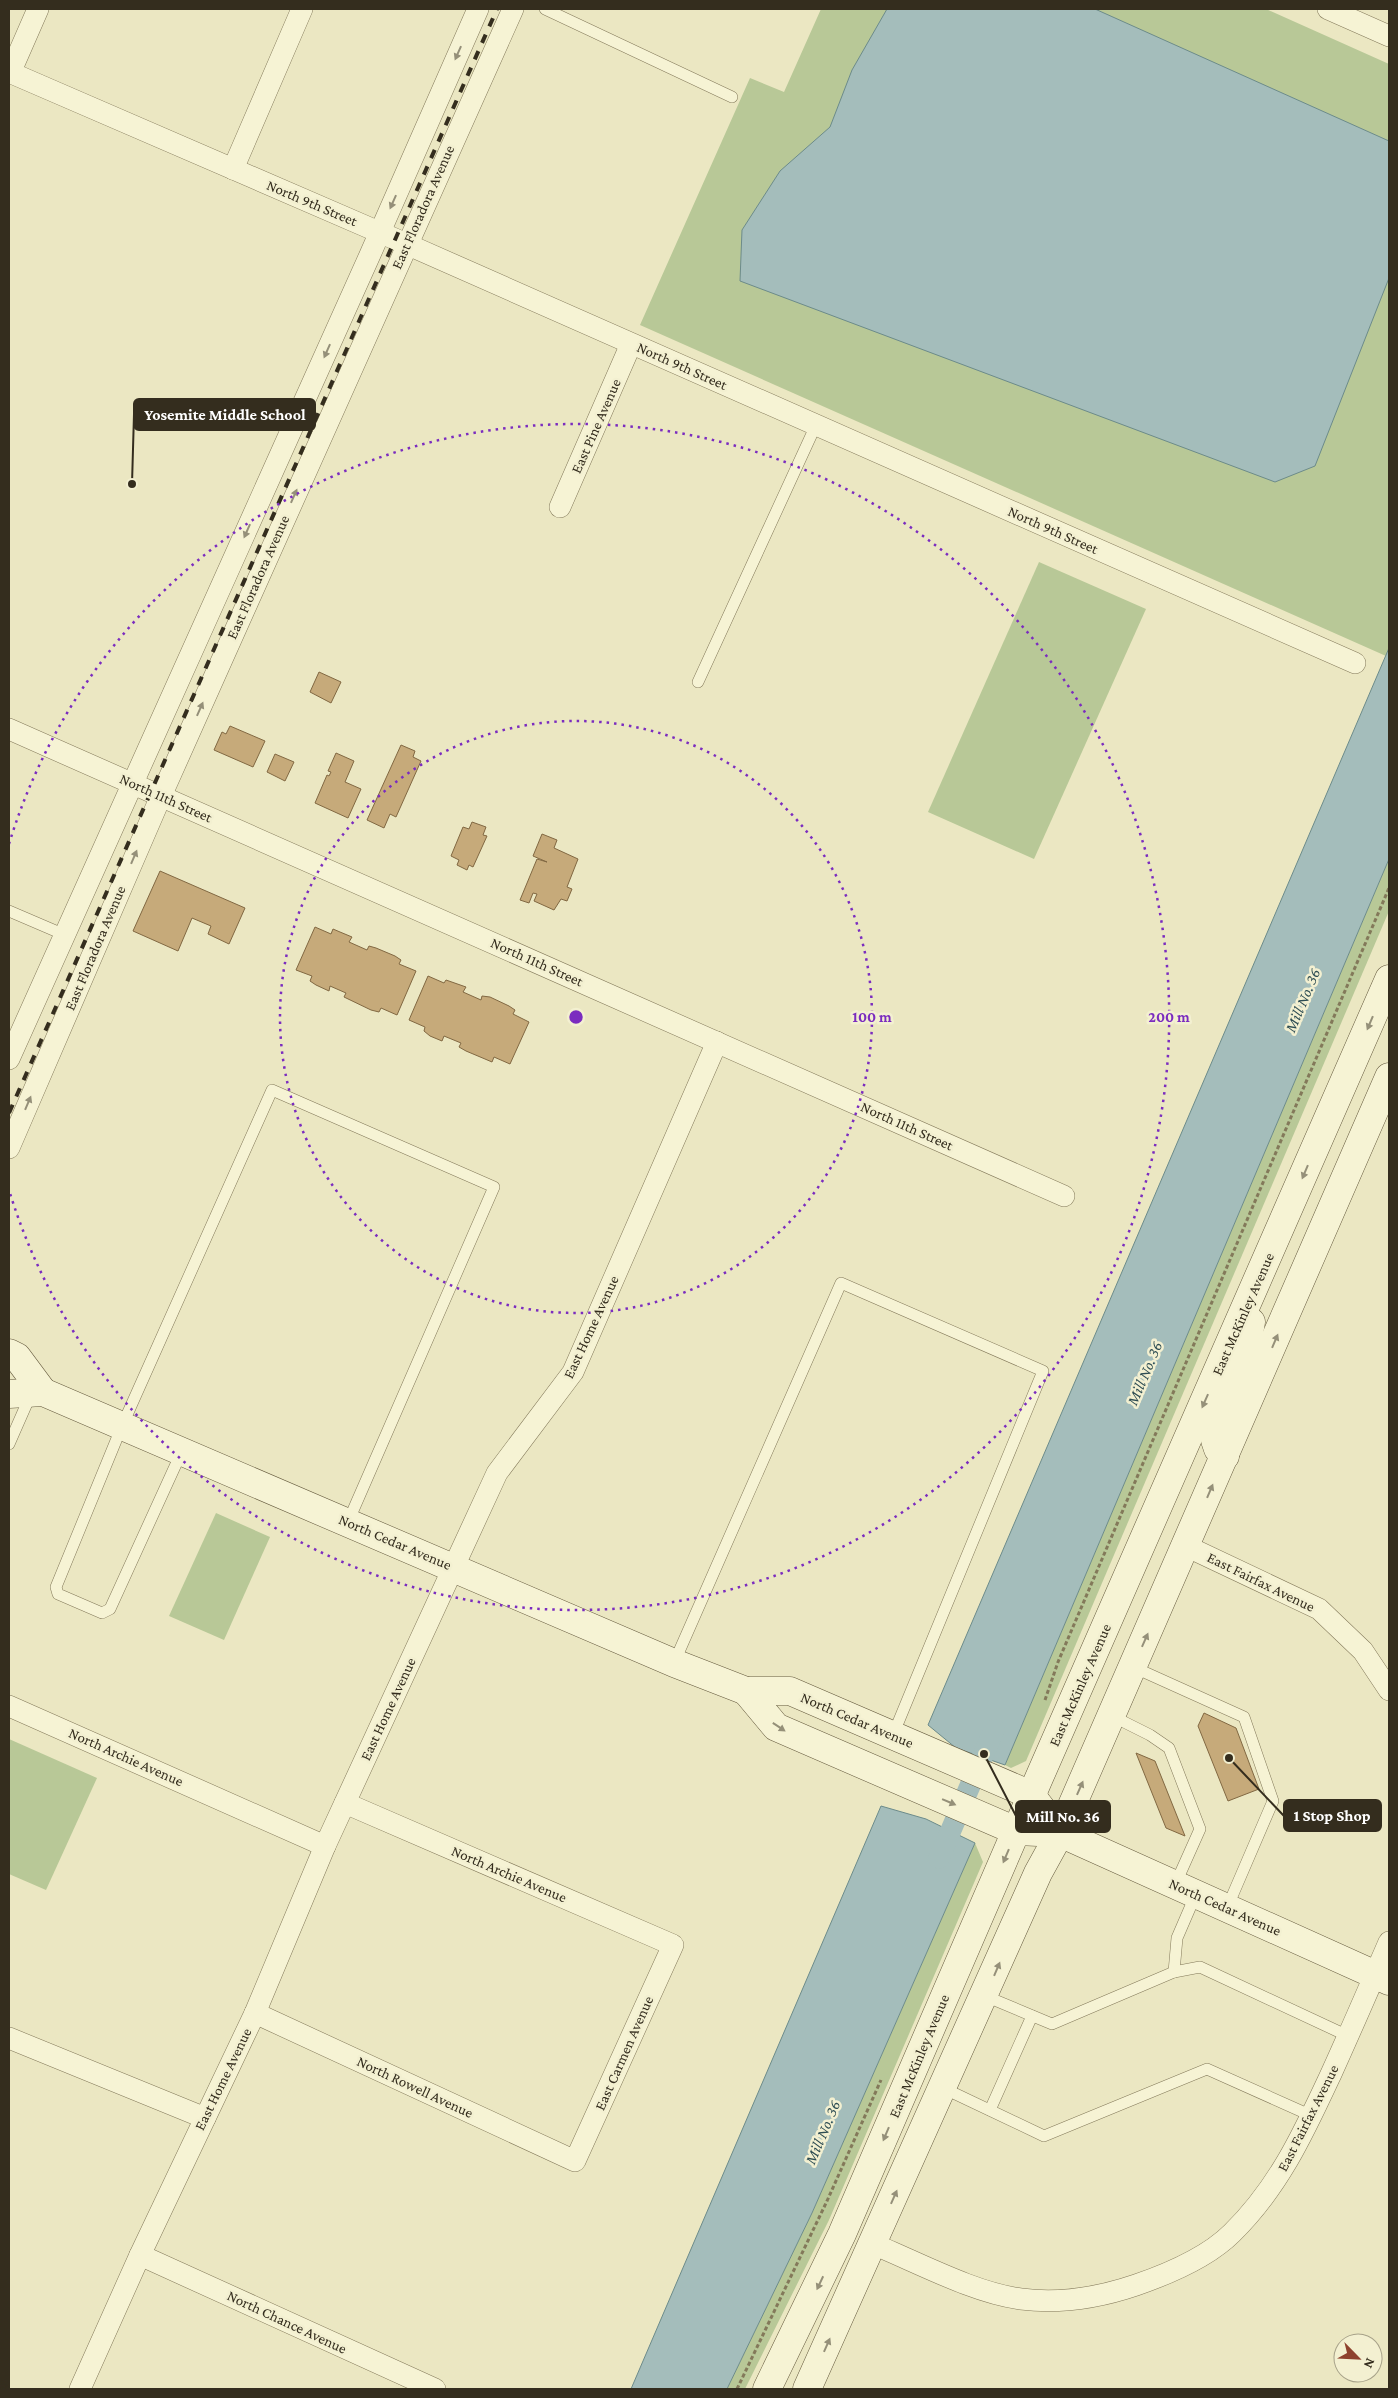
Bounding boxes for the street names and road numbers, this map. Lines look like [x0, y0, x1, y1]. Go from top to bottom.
street label: East Floradora Avenue [388, 142, 458, 271]
street label: North 9th Street [264, 177, 361, 230]
street label: North 9th Street [634, 339, 730, 393]
street label: East Pine Avenue [568, 376, 624, 476]
street label: North 9th Street [1005, 503, 1101, 557]
street label: East Floradora Avenue [223, 512, 293, 641]
street label: North 11th Street [117, 770, 216, 826]
street label: East Floradora Avenue [61, 883, 129, 1013]
street label: North 11th Street [488, 934, 587, 990]
street label: North 11th Street [858, 1098, 957, 1154]
street label: East McKinley Avenue [1209, 1250, 1278, 1378]
street label: East Home Avenue [560, 1273, 622, 1381]
street label: North Cedar Avenue [336, 1511, 454, 1573]
street label: East Fairfax Avenue [1205, 1549, 1318, 1615]
street label: East McKinley Avenue [1046, 1621, 1115, 1749]
street label: East Home Avenue [357, 1655, 419, 1763]
street label: North Cedar Avenue [798, 1689, 916, 1751]
street label: North Archie Avenue [66, 1725, 186, 1790]
street label: North Archie Avenue [449, 1842, 569, 1906]
street label: North Cedar Avenue [1167, 1875, 1284, 1939]
street label: East McKinley Avenue [886, 1992, 953, 2120]
street label: East Carmen Avenue [592, 1993, 657, 2113]
street label: East Home Avenue [191, 2025, 255, 2133]
street label: North Rowell Avenue [354, 2053, 476, 2121]
street label: East Fairfax Avenue [1274, 2062, 1342, 2174]
street label: North Chance Avenue [225, 2287, 350, 2357]

